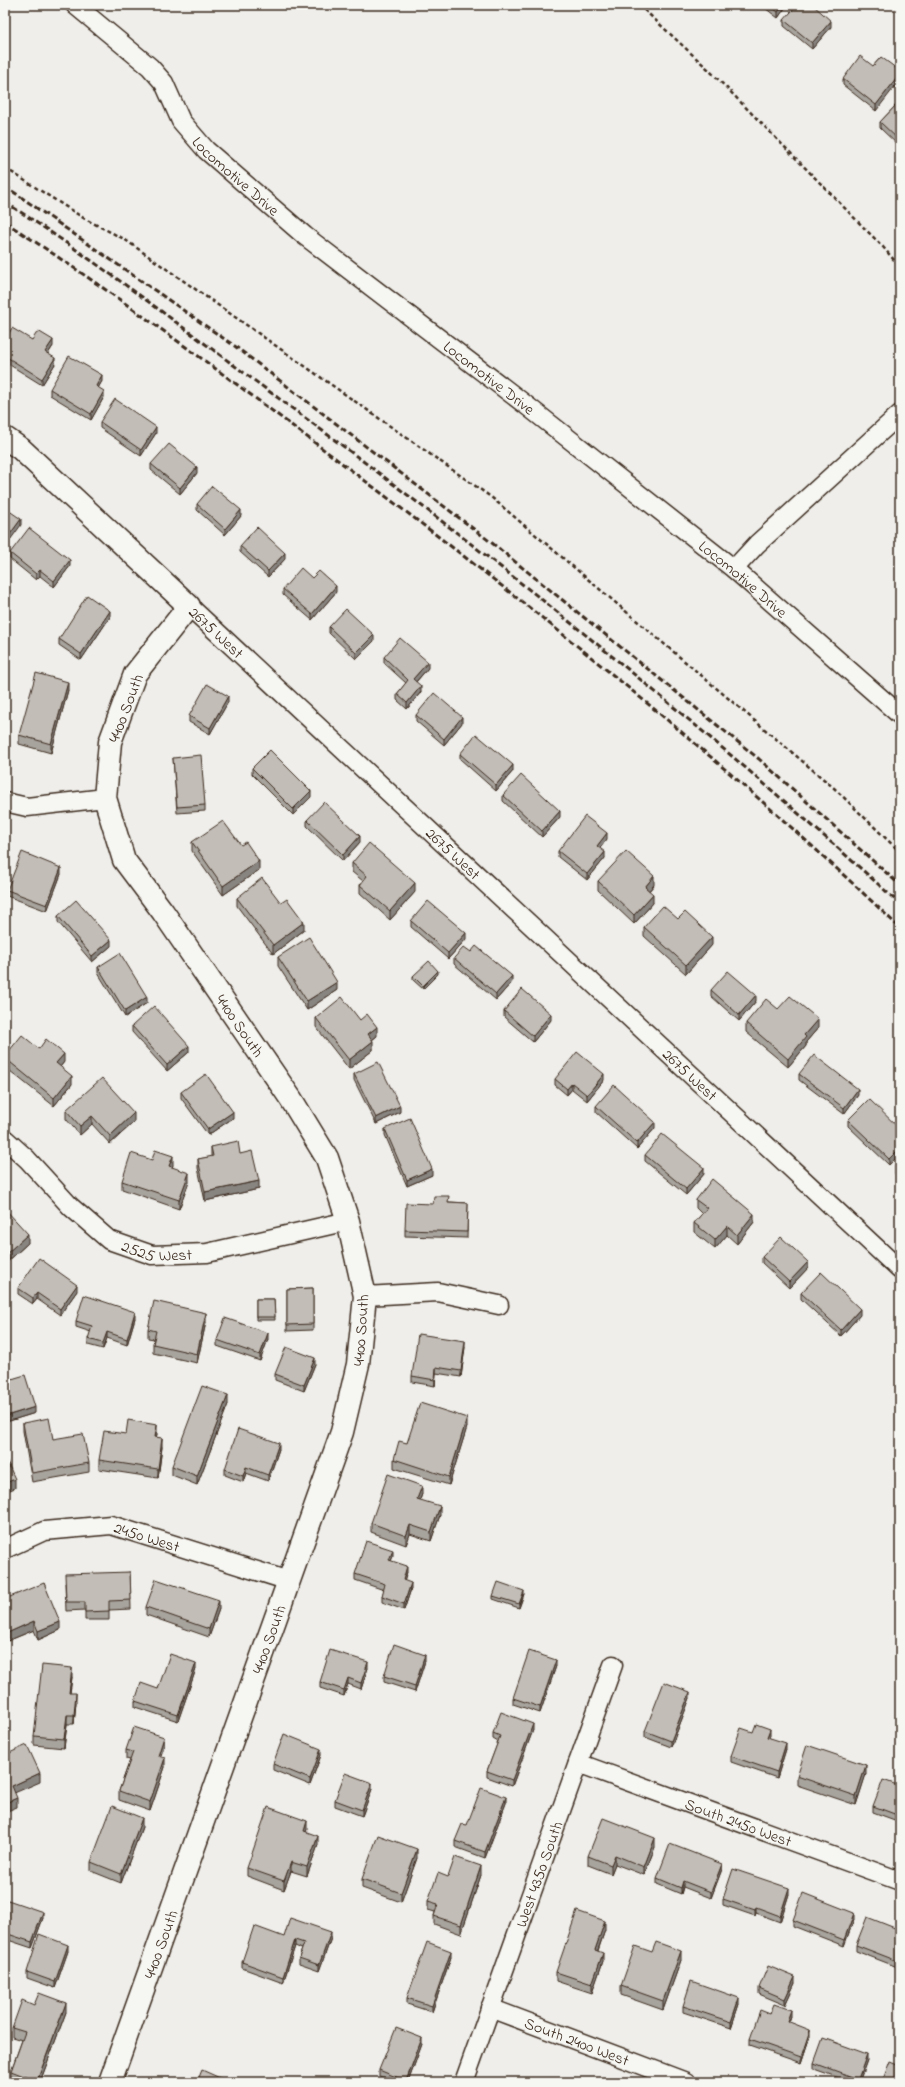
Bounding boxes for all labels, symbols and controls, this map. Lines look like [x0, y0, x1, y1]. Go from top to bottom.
street label: Locomotive Drive [185, 132, 285, 223]
street label: Locomotive Drive [437, 336, 540, 422]
street label: Locomotive Drive [693, 535, 793, 625]
street label: 2675 West [182, 601, 249, 666]
street label: 4400 South [103, 671, 151, 746]
street label: 2675 West [419, 823, 486, 887]
street label: 4400 South [209, 990, 269, 1063]
street label: 2675 West [656, 1044, 722, 1108]
street label: 2525 West [118, 1235, 193, 1269]
street label: 4400 South [348, 1294, 376, 1367]
street label: 2450 West [111, 1517, 183, 1560]
street label: 4400 South [246, 1602, 293, 1677]
street label: South 2450 West [681, 1793, 795, 1855]
street label: West 4350 South [510, 1818, 570, 1931]
street label: 4400 South [138, 1907, 185, 1982]
street label: South 2400 West [520, 2012, 633, 2074]

